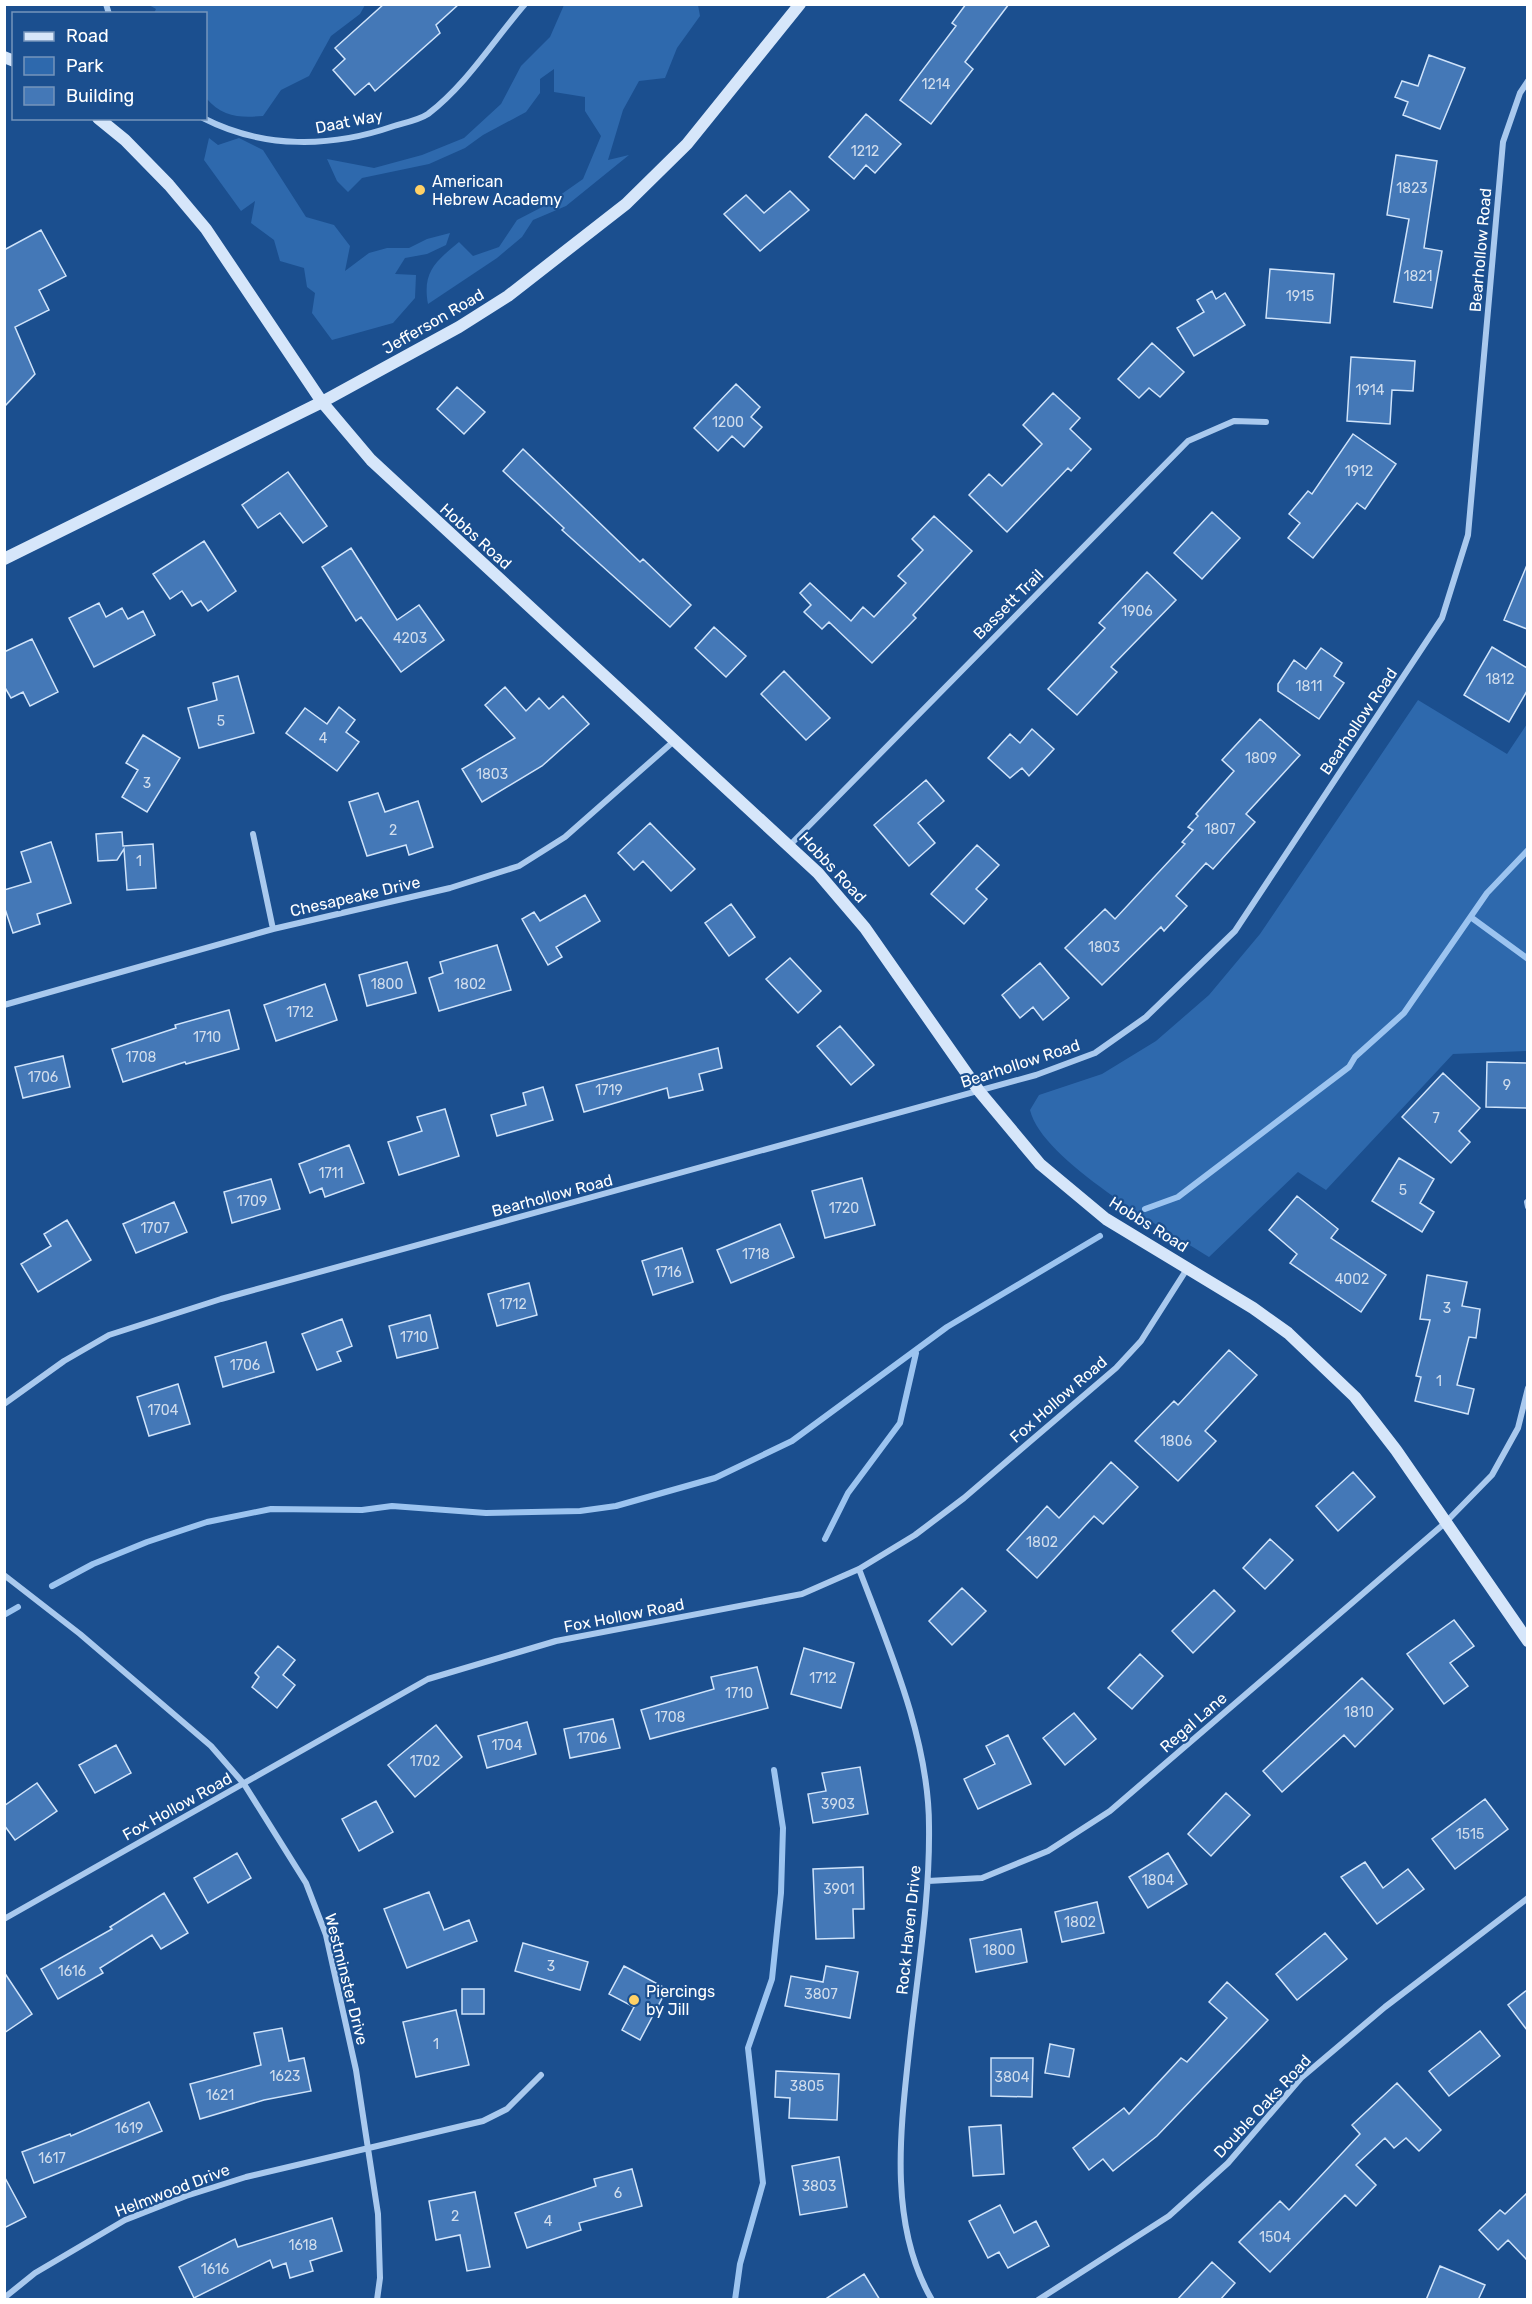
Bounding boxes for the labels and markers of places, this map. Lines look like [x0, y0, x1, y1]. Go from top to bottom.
place label: American Hebrew Academy [432, 172, 562, 209]
marker: American Hebrew Academy [413, 183, 427, 197]
place label: Piercings by Jill [646, 1982, 715, 2019]
marker: Piercings by Jill [627, 1993, 641, 2007]

